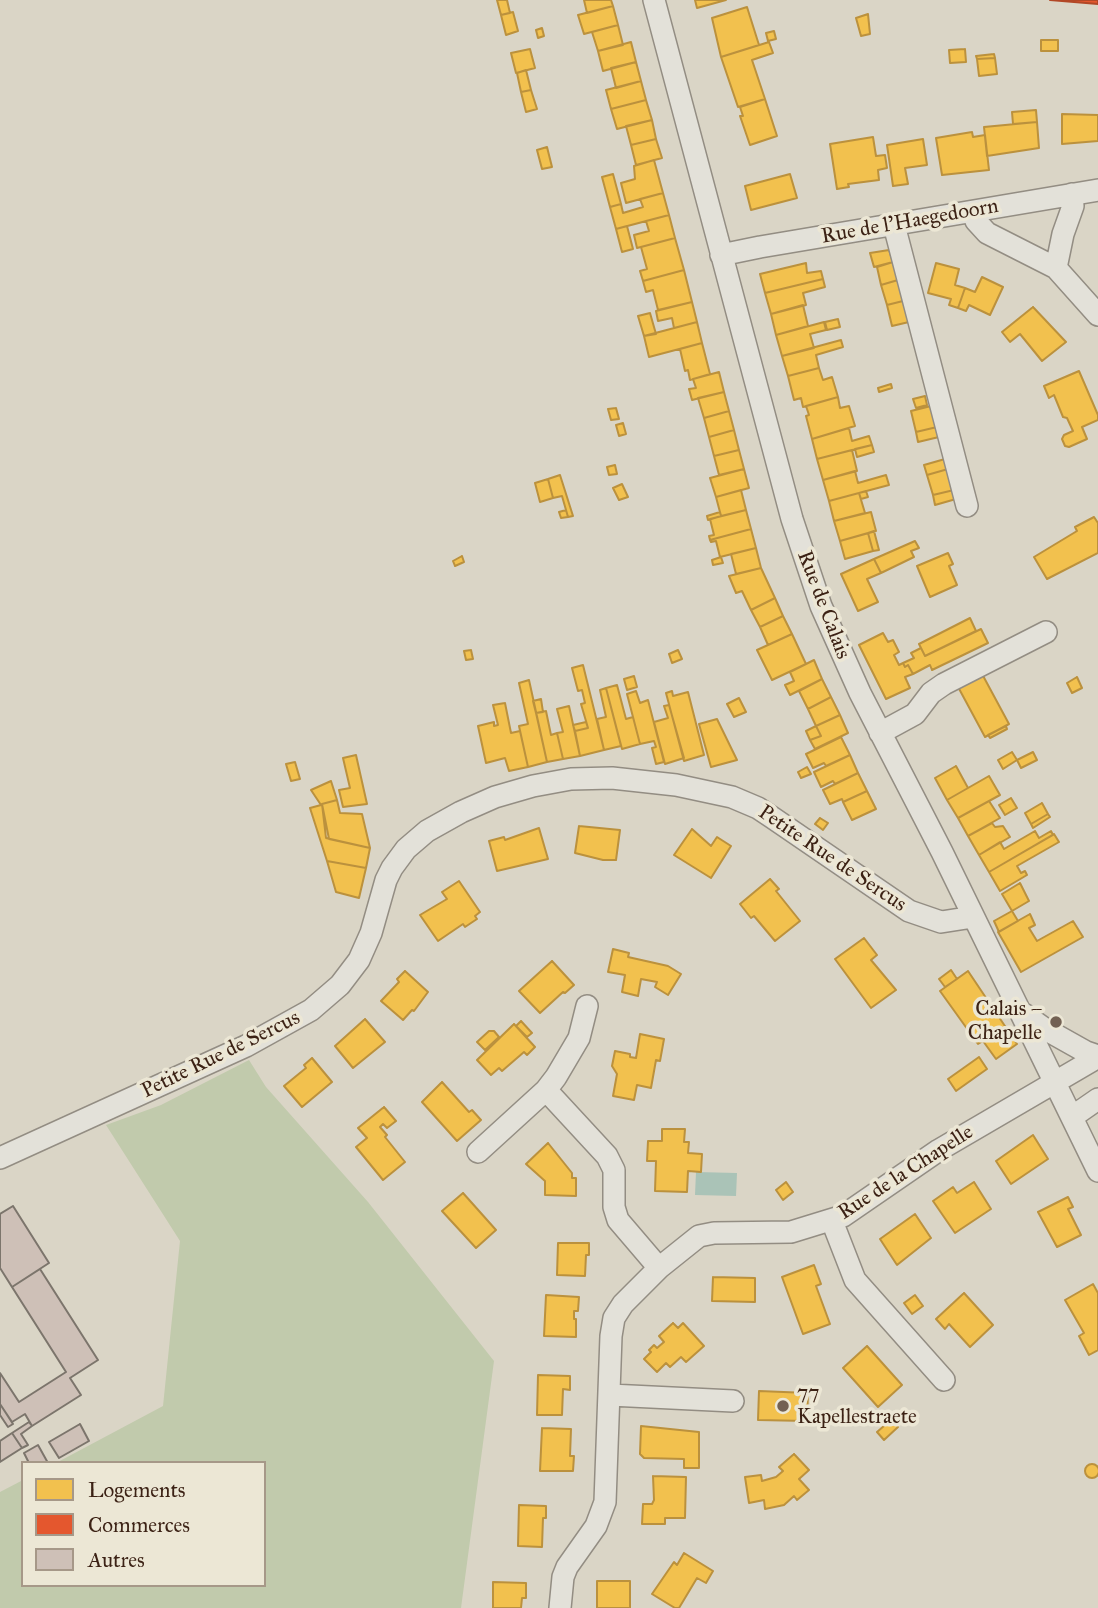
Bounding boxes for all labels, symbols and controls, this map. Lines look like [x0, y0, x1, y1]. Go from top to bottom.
street label: Rue de l'Haegedoorn [820, 194, 1000, 250]
street label: Rue de Calais [791, 547, 855, 663]
street label: Petite Rue de Sercus [753, 800, 911, 918]
place label: Calais – Chapelle [968, 997, 1042, 1047]
street label: Petite Rue de Sercus [138, 1006, 304, 1104]
marker: Calais – Chapelle [1048, 1014, 1064, 1030]
street label: Rue de la Chapelle [834, 1120, 978, 1226]
place label: 77 Kapellestraete [797, 1381, 917, 1431]
marker: 77 Kapellestraete [775, 1398, 791, 1414]
legend [21, 1461, 266, 1587]
text: Logements [88, 1477, 185, 1503]
text: Commerces [88, 1512, 190, 1538]
text: Autres [88, 1547, 145, 1573]

